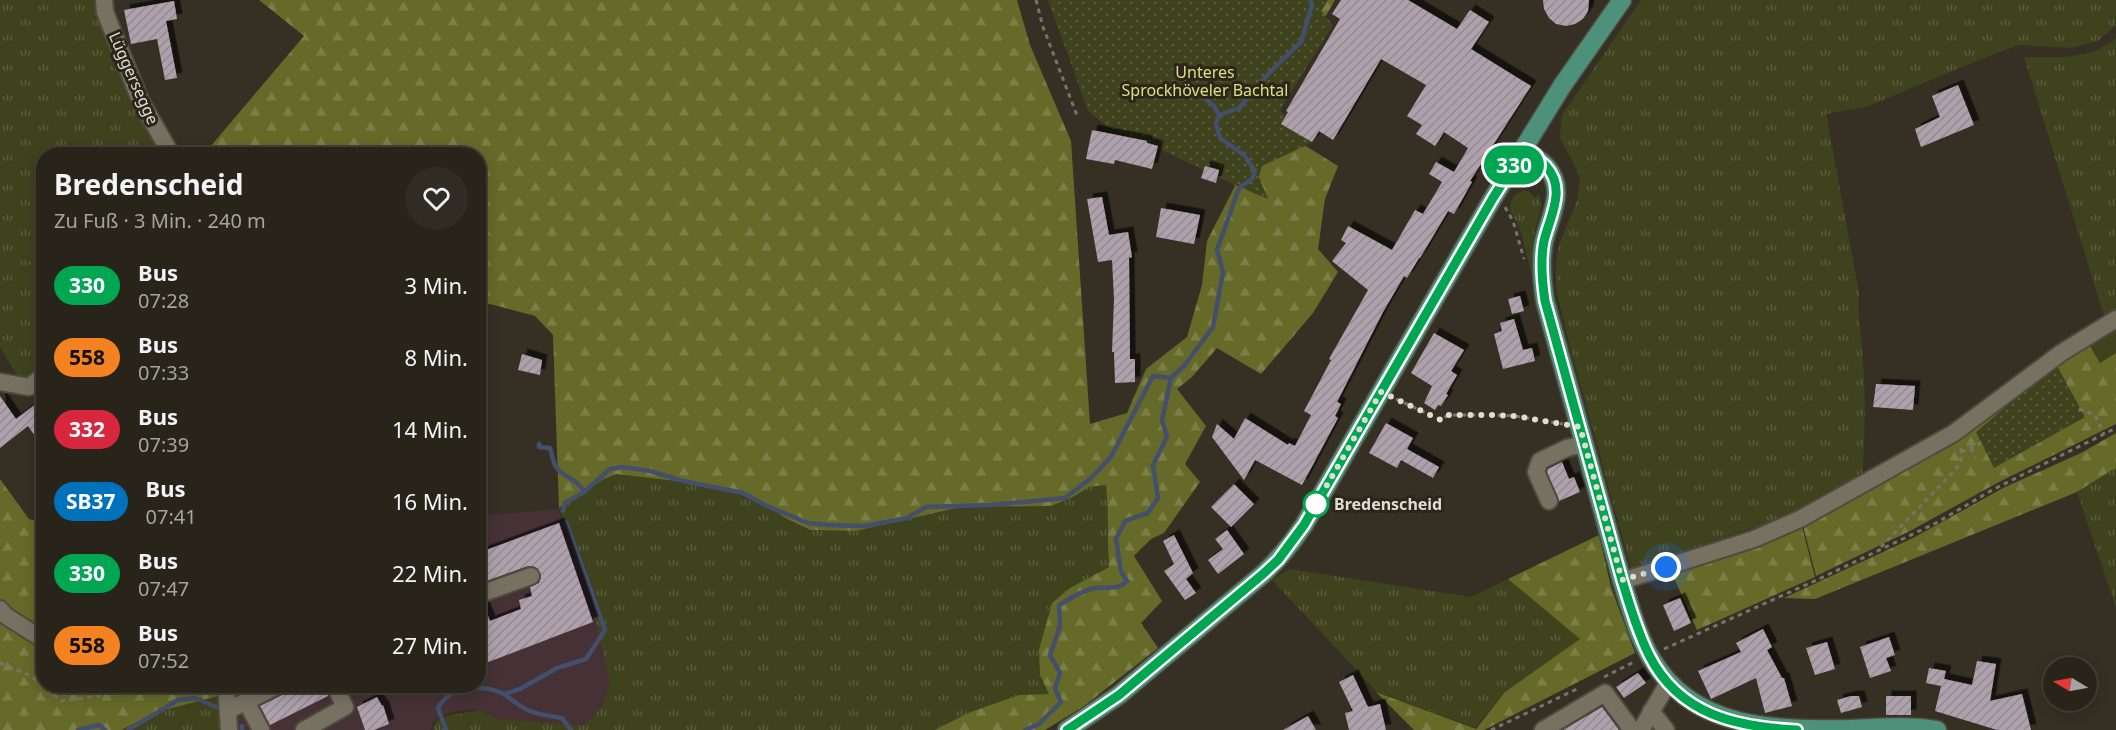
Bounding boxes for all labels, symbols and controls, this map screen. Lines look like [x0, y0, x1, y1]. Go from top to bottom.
street label: Lüggersegge [104, 28, 164, 128]
park label: Unteres Sprockhöveler Bachtal [1122, 61, 1288, 101]
line badge: 330 [1480, 146, 1549, 184]
text: 330 [1496, 151, 1532, 179]
text: Bredenscheid [54, 165, 243, 203]
button: heart [405, 167, 468, 230]
text: Zu Fuß · 3 Min. · 240 m [54, 207, 266, 234]
text: Bus [138, 257, 178, 287]
text: 3 Min. [405, 270, 468, 300]
text: 330 [69, 271, 105, 299]
text: 07:28 [138, 287, 189, 314]
text: Bus [138, 329, 178, 359]
text: 8 Min. [405, 342, 468, 372]
text: 558 [69, 343, 105, 371]
text: 07:33 [138, 359, 189, 386]
text: Bus [138, 401, 178, 431]
text: 14 Min. [392, 414, 468, 444]
text: 332 [69, 415, 105, 443]
text: 07:39 [138, 431, 189, 458]
text: Bus [146, 473, 186, 503]
text: 16 Min. [392, 486, 468, 516]
text: SB37 [66, 487, 116, 515]
marker: Bredenscheid [1303, 491, 1329, 517]
place label: Bredenscheid [1334, 493, 1442, 515]
text: 07:41 [146, 503, 197, 530]
text: Bus [138, 545, 178, 575]
your location [1651, 552, 1681, 582]
text: 22 Min. [392, 558, 468, 588]
text: 330 [69, 559, 105, 587]
text: 07:47 [138, 575, 189, 602]
text: Bus [138, 617, 178, 647]
text: 27 Min. [392, 630, 468, 660]
text: 558 [69, 631, 105, 659]
text: 07:52 [138, 647, 189, 674]
north arrow [2043, 657, 2097, 711]
map controls [2043, 657, 2097, 711]

